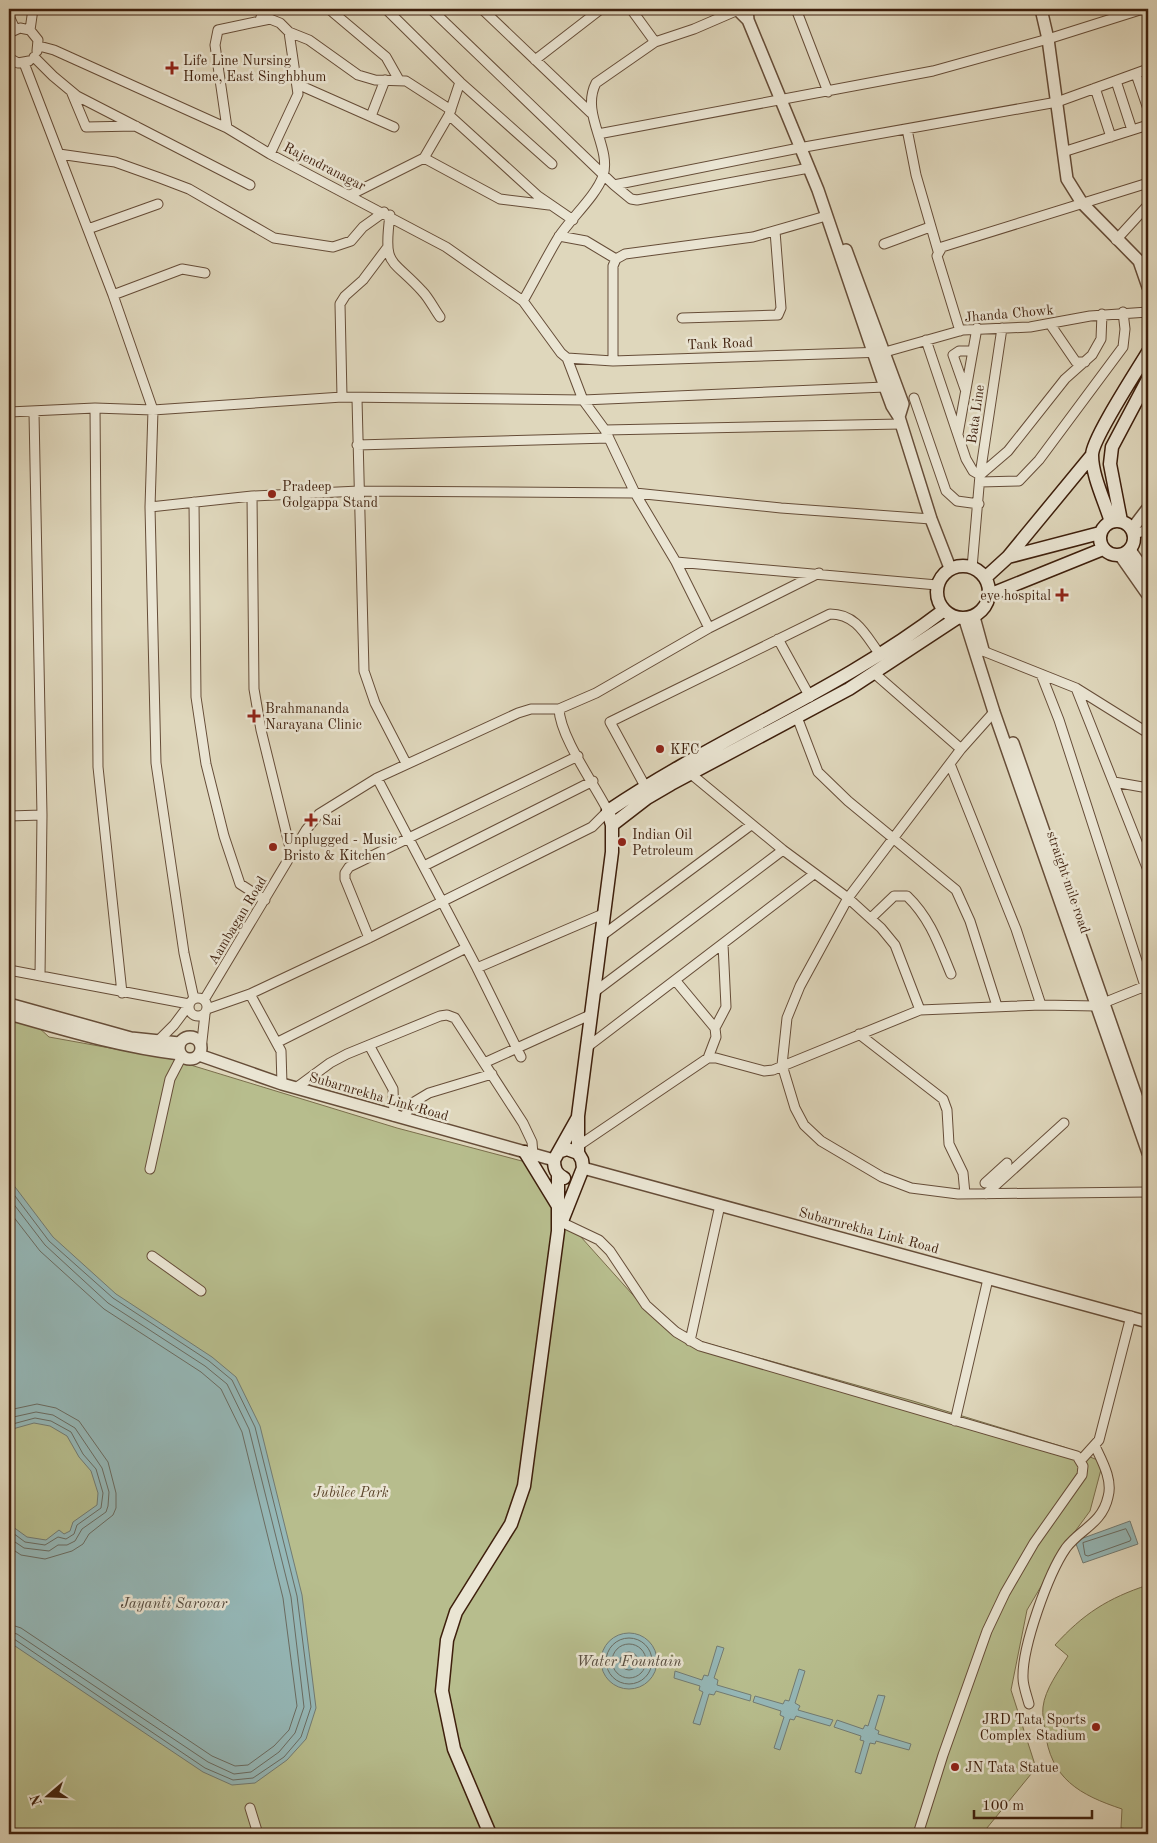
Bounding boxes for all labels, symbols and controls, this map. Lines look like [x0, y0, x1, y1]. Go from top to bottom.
place label: Life Line Nursing Home, East Singhbhum [183, 54, 326, 84]
marker: Life Line Nursing Home, East Singhbhum [165, 61, 179, 75]
street label: Rajendranagar [281, 140, 368, 194]
street label: Jhanda Chowk [964, 303, 1054, 325]
street label: Tank Road [687, 336, 753, 352]
street label: Bata Line [965, 384, 987, 445]
place label: Pradeep Golgappa Stand [282, 480, 378, 510]
marker: Pradeep Golgappa Stand [266, 488, 278, 500]
marker: eye hospital [1055, 588, 1069, 602]
place label: eye hospital [980, 589, 1051, 603]
place label: Brahmananda Narayana Clinic [265, 702, 362, 732]
marker: Brahmananda Narayana Clinic [247, 709, 261, 723]
marker: KFC [654, 743, 666, 755]
place label: KFC [670, 743, 699, 757]
marker: Sai [304, 813, 318, 827]
place label: Sai [322, 814, 342, 828]
place label: Indian Oil Petroleum [632, 828, 694, 858]
street label: straight mile road [1044, 829, 1092, 935]
place label: Unplugged - Music Bristo & Kitchen [283, 833, 397, 863]
marker: Indian Oil Petroleum [616, 836, 628, 848]
marker: Unplugged - Music Bristo & Kitchen [267, 841, 279, 853]
street label: Aambagan Road [206, 874, 270, 967]
street label: Subarnrekha Link Road [307, 1070, 450, 1124]
street label: Subarnrekha Link Road [797, 1205, 940, 1256]
park label: Jubilee Park [313, 1486, 389, 1500]
water label: Jayanti Sarovar [121, 1597, 228, 1612]
water label: Water Fountain [576, 1655, 682, 1670]
place label: JRD Tata Sports Complex Stadium [980, 1713, 1086, 1743]
marker: JRD Tata Sports Complex Stadium [1090, 1721, 1102, 1733]
marker: JN Tata Statue [949, 1761, 961, 1773]
place label: JN Tata Statue [965, 1761, 1059, 1775]
north arrow [22, 1770, 72, 1820]
scale bar [974, 1788, 1092, 1820]
text: N [28, 1792, 45, 1807]
text: 100 m [982, 1799, 1024, 1814]

